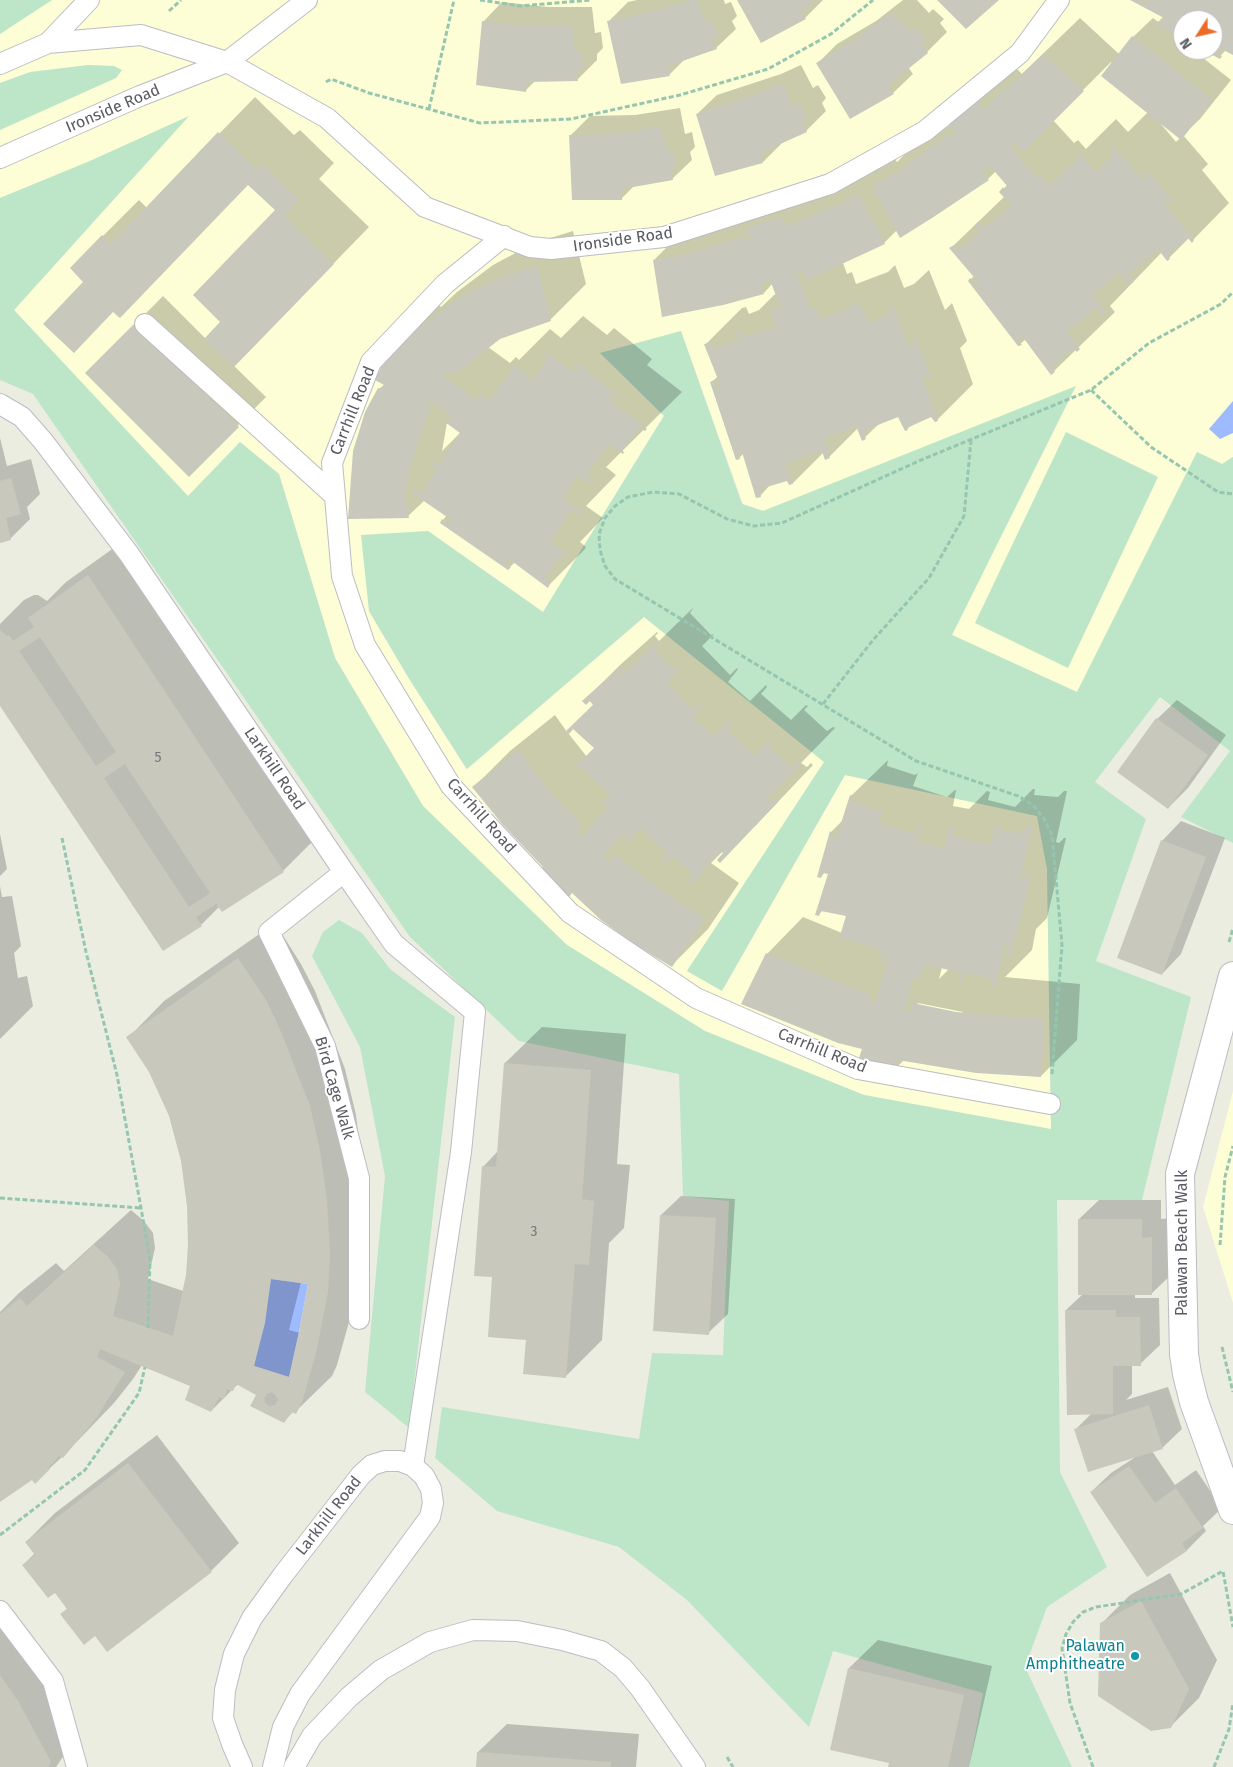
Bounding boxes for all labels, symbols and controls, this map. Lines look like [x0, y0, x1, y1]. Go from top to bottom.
north arrow [1173, 10, 1223, 60]
text: N [1176, 35, 1196, 52]
street label: Ironside Road [63, 81, 163, 137]
street label: Ironside Road [572, 223, 674, 257]
street label: Carrhill Road [326, 364, 380, 458]
street label: Larkhill Road [239, 724, 309, 814]
house number: 5 [154, 750, 162, 766]
street label: Carrhill Road [442, 775, 520, 857]
street label: Carrhill Road [775, 1024, 869, 1078]
street label: Bird Cage Walk [310, 1034, 358, 1142]
street label: Palawan Beach Walk [1173, 1170, 1193, 1316]
house number: 3 [531, 1224, 537, 1240]
street label: Larkhill Road [292, 1473, 366, 1559]
place label: Palawan Amphitheatre [1026, 1637, 1125, 1675]
marker: Palawan Amphitheatre [1129, 1650, 1141, 1662]

